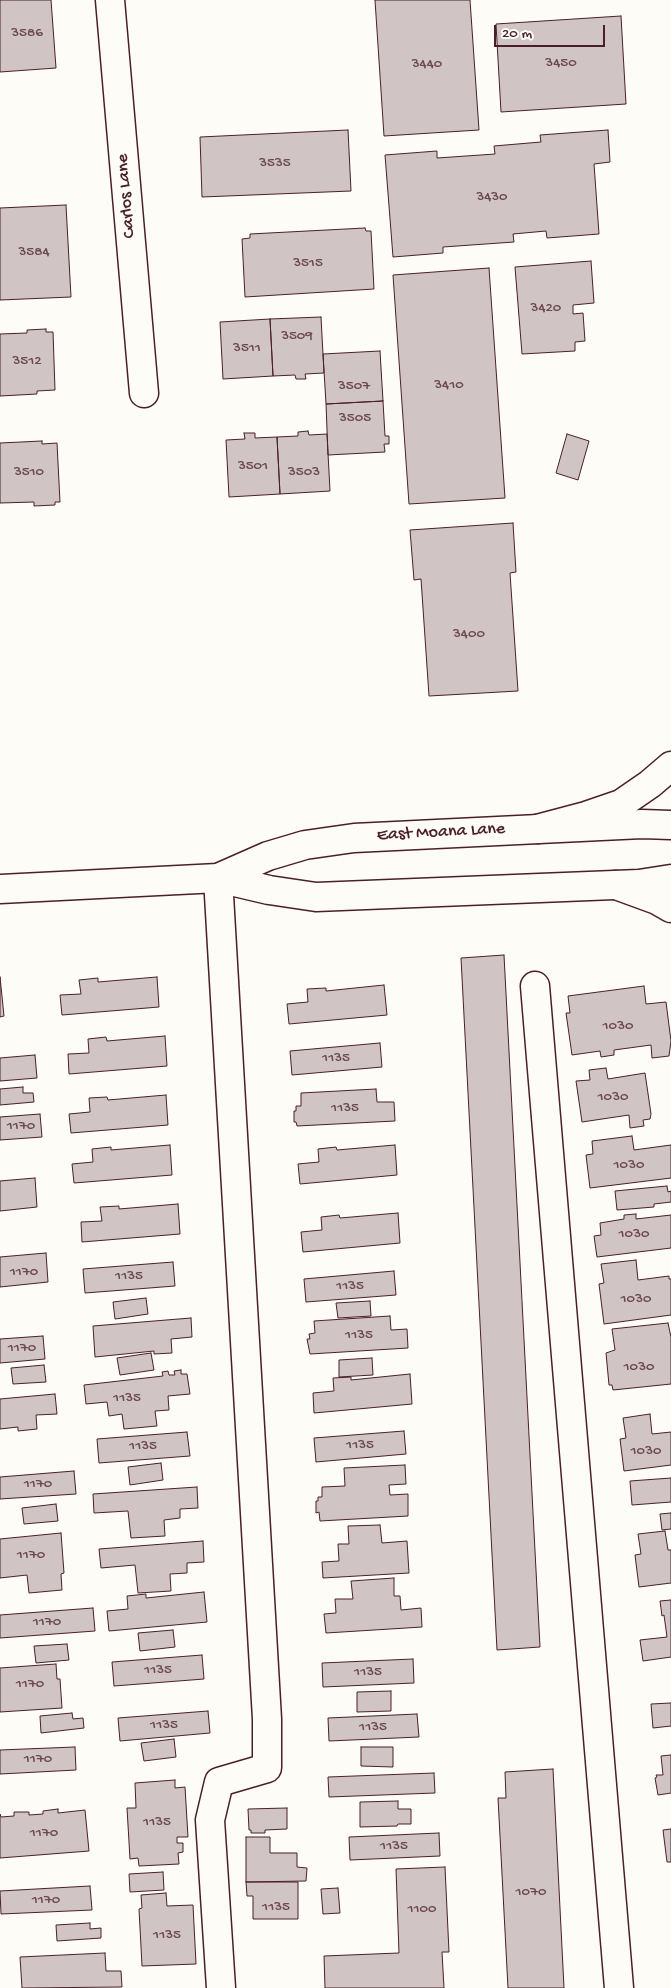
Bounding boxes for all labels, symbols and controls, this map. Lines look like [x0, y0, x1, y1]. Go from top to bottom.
scale bar [496, 15, 607, 47]
house number: 3586 [11, 25, 43, 43]
text: 20 m [502, 25, 532, 43]
house number: 3450 [545, 55, 577, 73]
house number: 3440 [412, 56, 442, 74]
street label: Carlos Lane [113, 153, 141, 239]
house number: 3535 [259, 155, 291, 173]
house number: 3430 [476, 189, 508, 207]
house number: 3584 [19, 244, 49, 262]
house number: 3515 [293, 255, 323, 273]
house number: 3420 [531, 300, 561, 318]
house number: 3509 [281, 328, 313, 346]
house number: 3511 [233, 340, 261, 358]
house number: 3512 [12, 353, 42, 371]
house number: 3410 [434, 377, 464, 395]
house number: 3507 [338, 378, 370, 396]
house number: 3505 [339, 410, 371, 428]
house number: 3501 [238, 458, 268, 476]
house number: 3510 [14, 464, 44, 482]
house number: 3503 [288, 464, 320, 482]
house number: 3400 [453, 626, 485, 644]
street label: East Moana Lane [376, 819, 506, 847]
house number: 1030 [603, 1018, 633, 1036]
house number: 1135 [322, 1050, 350, 1068]
house number: 1030 [598, 1089, 628, 1107]
house number: 1135 [331, 1100, 359, 1118]
house number: 1170 [7, 1118, 35, 1136]
house number: 1030 [614, 1157, 644, 1175]
house number: 1030 [619, 1226, 649, 1244]
house number: 1170 [10, 1264, 38, 1282]
house number: 1135 [115, 1268, 143, 1286]
house number: 1135 [336, 1278, 364, 1296]
house number: 1030 [621, 1291, 651, 1309]
house number: 1135 [345, 1327, 373, 1345]
house number: 1170 [8, 1340, 36, 1358]
house number: 1030 [624, 1359, 654, 1377]
house number: 1135 [113, 1390, 141, 1408]
house number: 1135 [346, 1437, 374, 1455]
house number: 1135 [129, 1438, 157, 1456]
house number: 1030 [631, 1443, 661, 1461]
house number: 1170 [24, 1476, 52, 1494]
house number: 1170 [17, 1547, 45, 1565]
house number: 1170 [33, 1614, 61, 1632]
house number: 1135 [144, 1662, 172, 1680]
house number: 1135 [354, 1664, 382, 1682]
house number: 1170 [16, 1676, 44, 1694]
house number: 1135 [150, 1717, 178, 1735]
house number: 1135 [359, 1719, 387, 1737]
house number: 1170 [24, 1751, 52, 1769]
house number: 1135 [143, 1814, 171, 1832]
house number: 1170 [30, 1825, 58, 1843]
house number: 1135 [380, 1838, 408, 1856]
house number: 1070 [516, 1884, 546, 1902]
house number: 1170 [32, 1892, 60, 1910]
house number: 1135 [262, 1899, 290, 1917]
house number: 1100 [407, 1901, 437, 1919]
house number: 1135 [153, 1927, 181, 1945]

